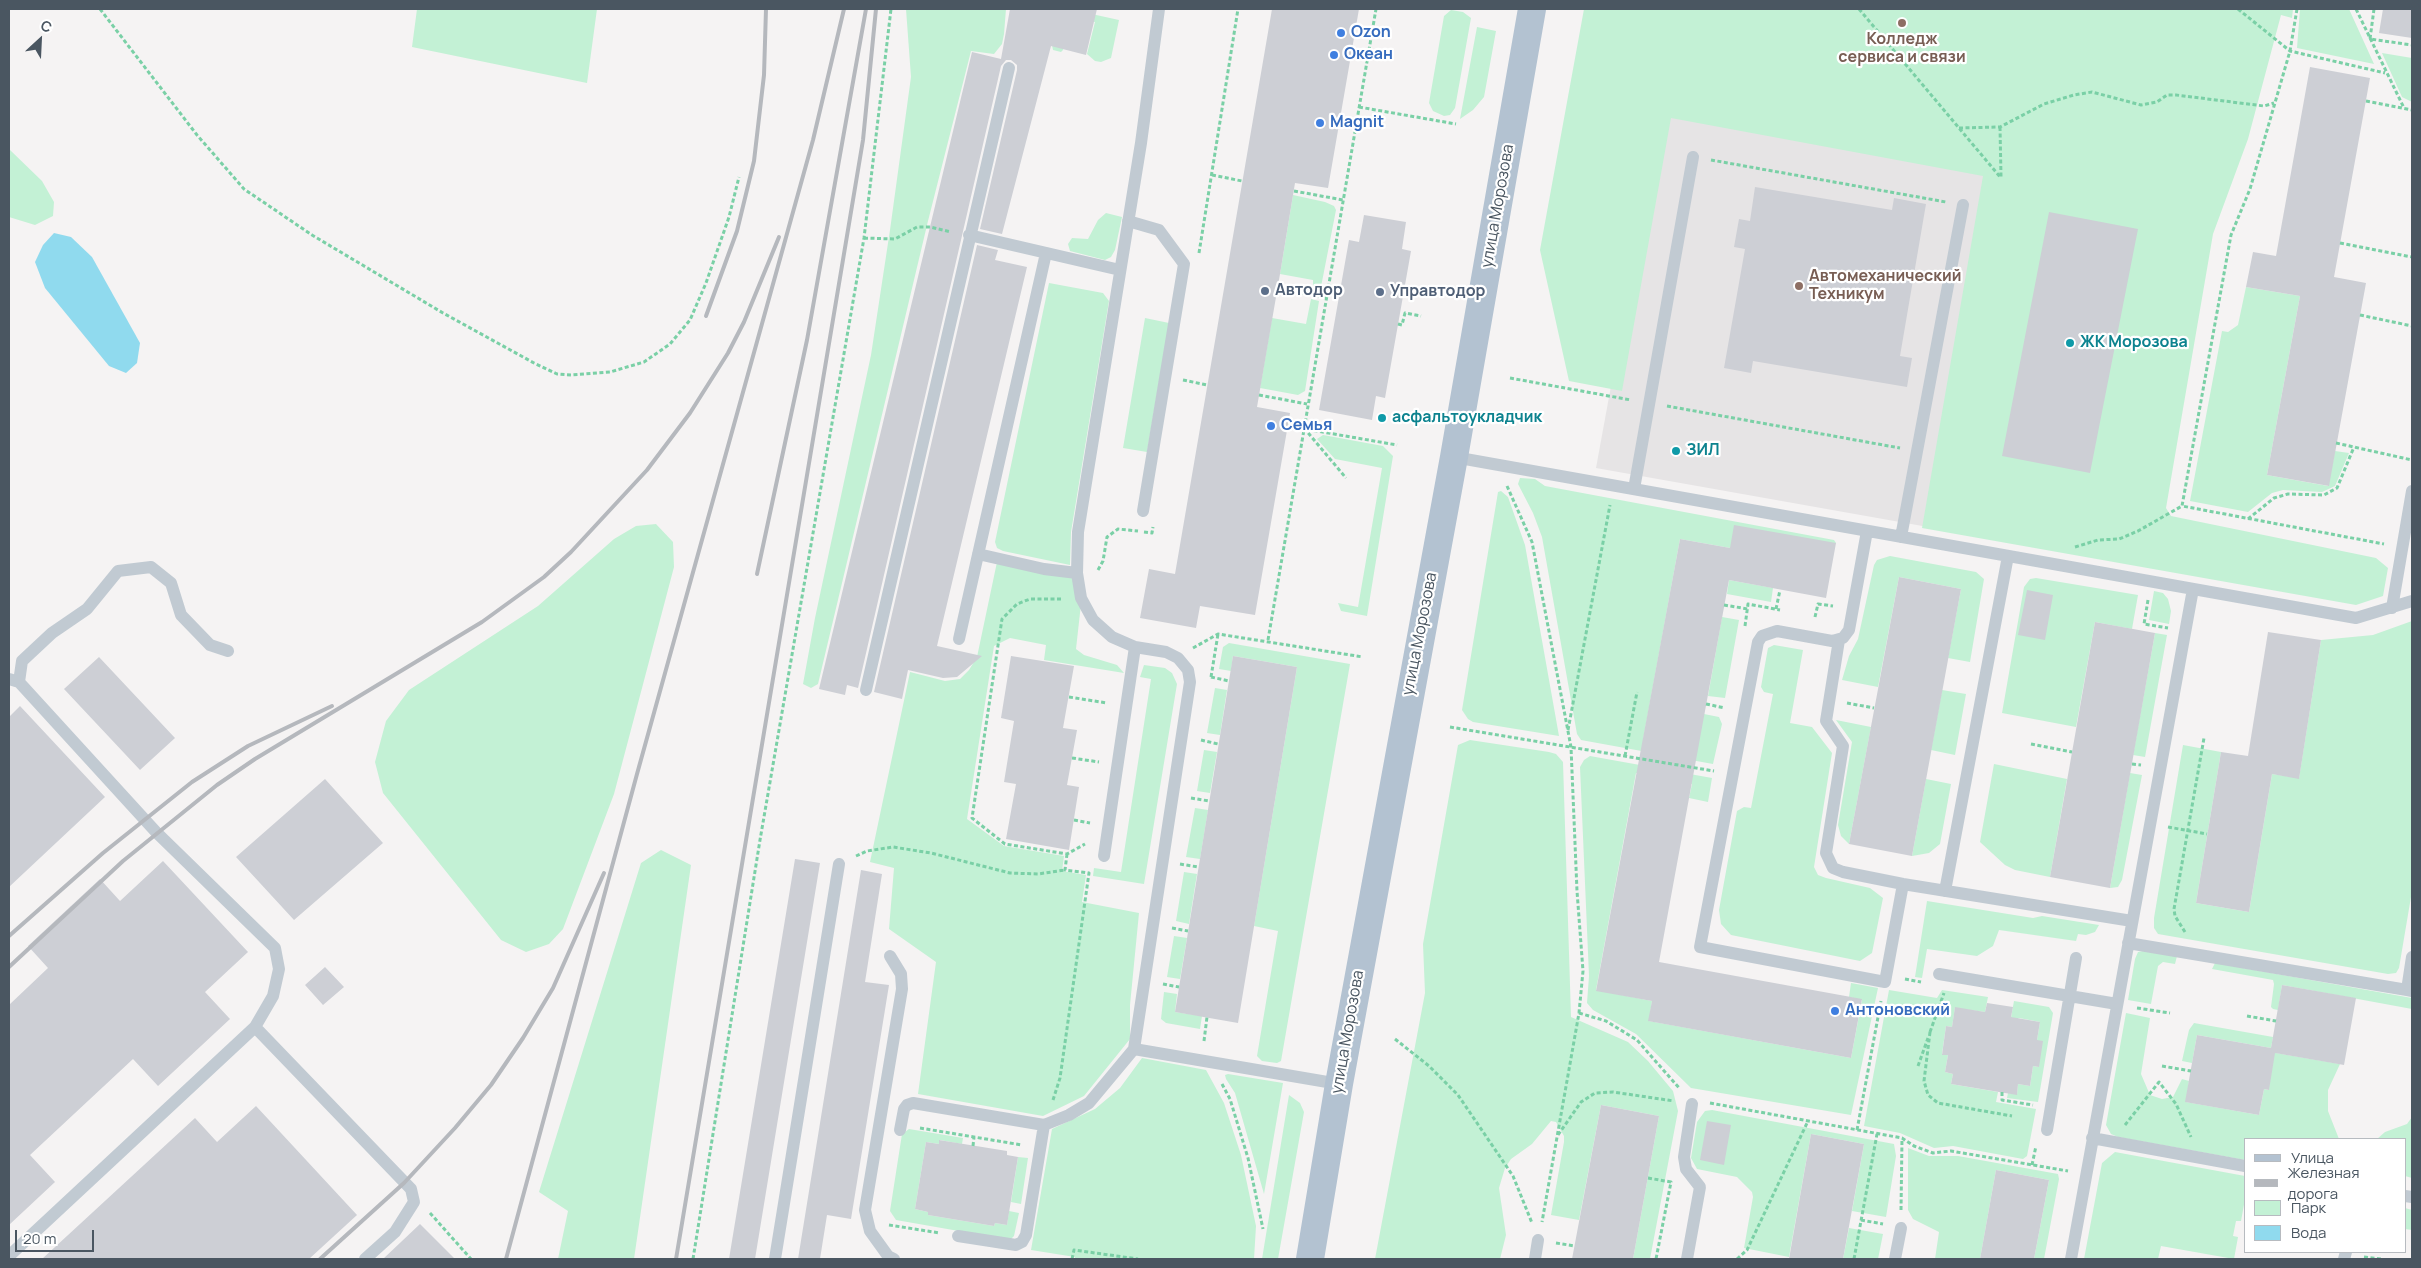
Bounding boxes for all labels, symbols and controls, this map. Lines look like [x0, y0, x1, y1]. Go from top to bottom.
north arrow [15, 15, 65, 65]
text: С [38, 15, 55, 37]
marker: Колледж сервиса и связи [1896, 17, 1908, 29]
place label: Ozon [1351, 23, 1391, 43]
marker: Ozon [1335, 27, 1347, 39]
place label: Колледж сервиса и связи [1838, 30, 1966, 68]
place label: Океан [1344, 45, 1393, 65]
marker: Океан [1328, 49, 1340, 61]
place label: Magnit [1330, 113, 1384, 133]
marker: Magnit [1314, 117, 1326, 129]
street label: улица Морозова [1478, 143, 1518, 269]
place label: Автомеханический Техникум [1809, 267, 1961, 305]
marker: Автомеханический Техникум [1793, 280, 1805, 292]
place label: Автодор [1275, 281, 1343, 301]
place label: Управтодор [1390, 282, 1485, 302]
marker: Автодор [1259, 285, 1271, 297]
marker: Управтодор [1374, 286, 1386, 298]
place label: ЖК Морозова [2080, 333, 2188, 353]
marker: ЖК Морозова [2064, 337, 2076, 349]
place label: асфальтоукладчик [1392, 408, 1542, 428]
marker: асфальтоукладчик [1376, 412, 1388, 424]
place label: Семья [1281, 416, 1332, 436]
marker: Семья [1265, 420, 1277, 432]
place label: ЗИЛ [1686, 441, 1719, 461]
marker: ЗИЛ [1670, 445, 1682, 457]
street label: улица Морозова [1399, 571, 1441, 697]
street label: улица Морозова [1328, 969, 1368, 1095]
place label: Антоновский [1845, 1001, 1950, 1021]
marker: Антоновский [1829, 1005, 1841, 1017]
legend [2244, 1138, 2406, 1253]
text: Улица [2291, 1147, 2334, 1168]
text: Железная дорога [2288, 1162, 2359, 1204]
text: Парк [2291, 1197, 2326, 1218]
scale bar [18, 1220, 96, 1252]
text: Вода [2291, 1222, 2326, 1243]
text: 20 m [23, 1228, 56, 1249]

